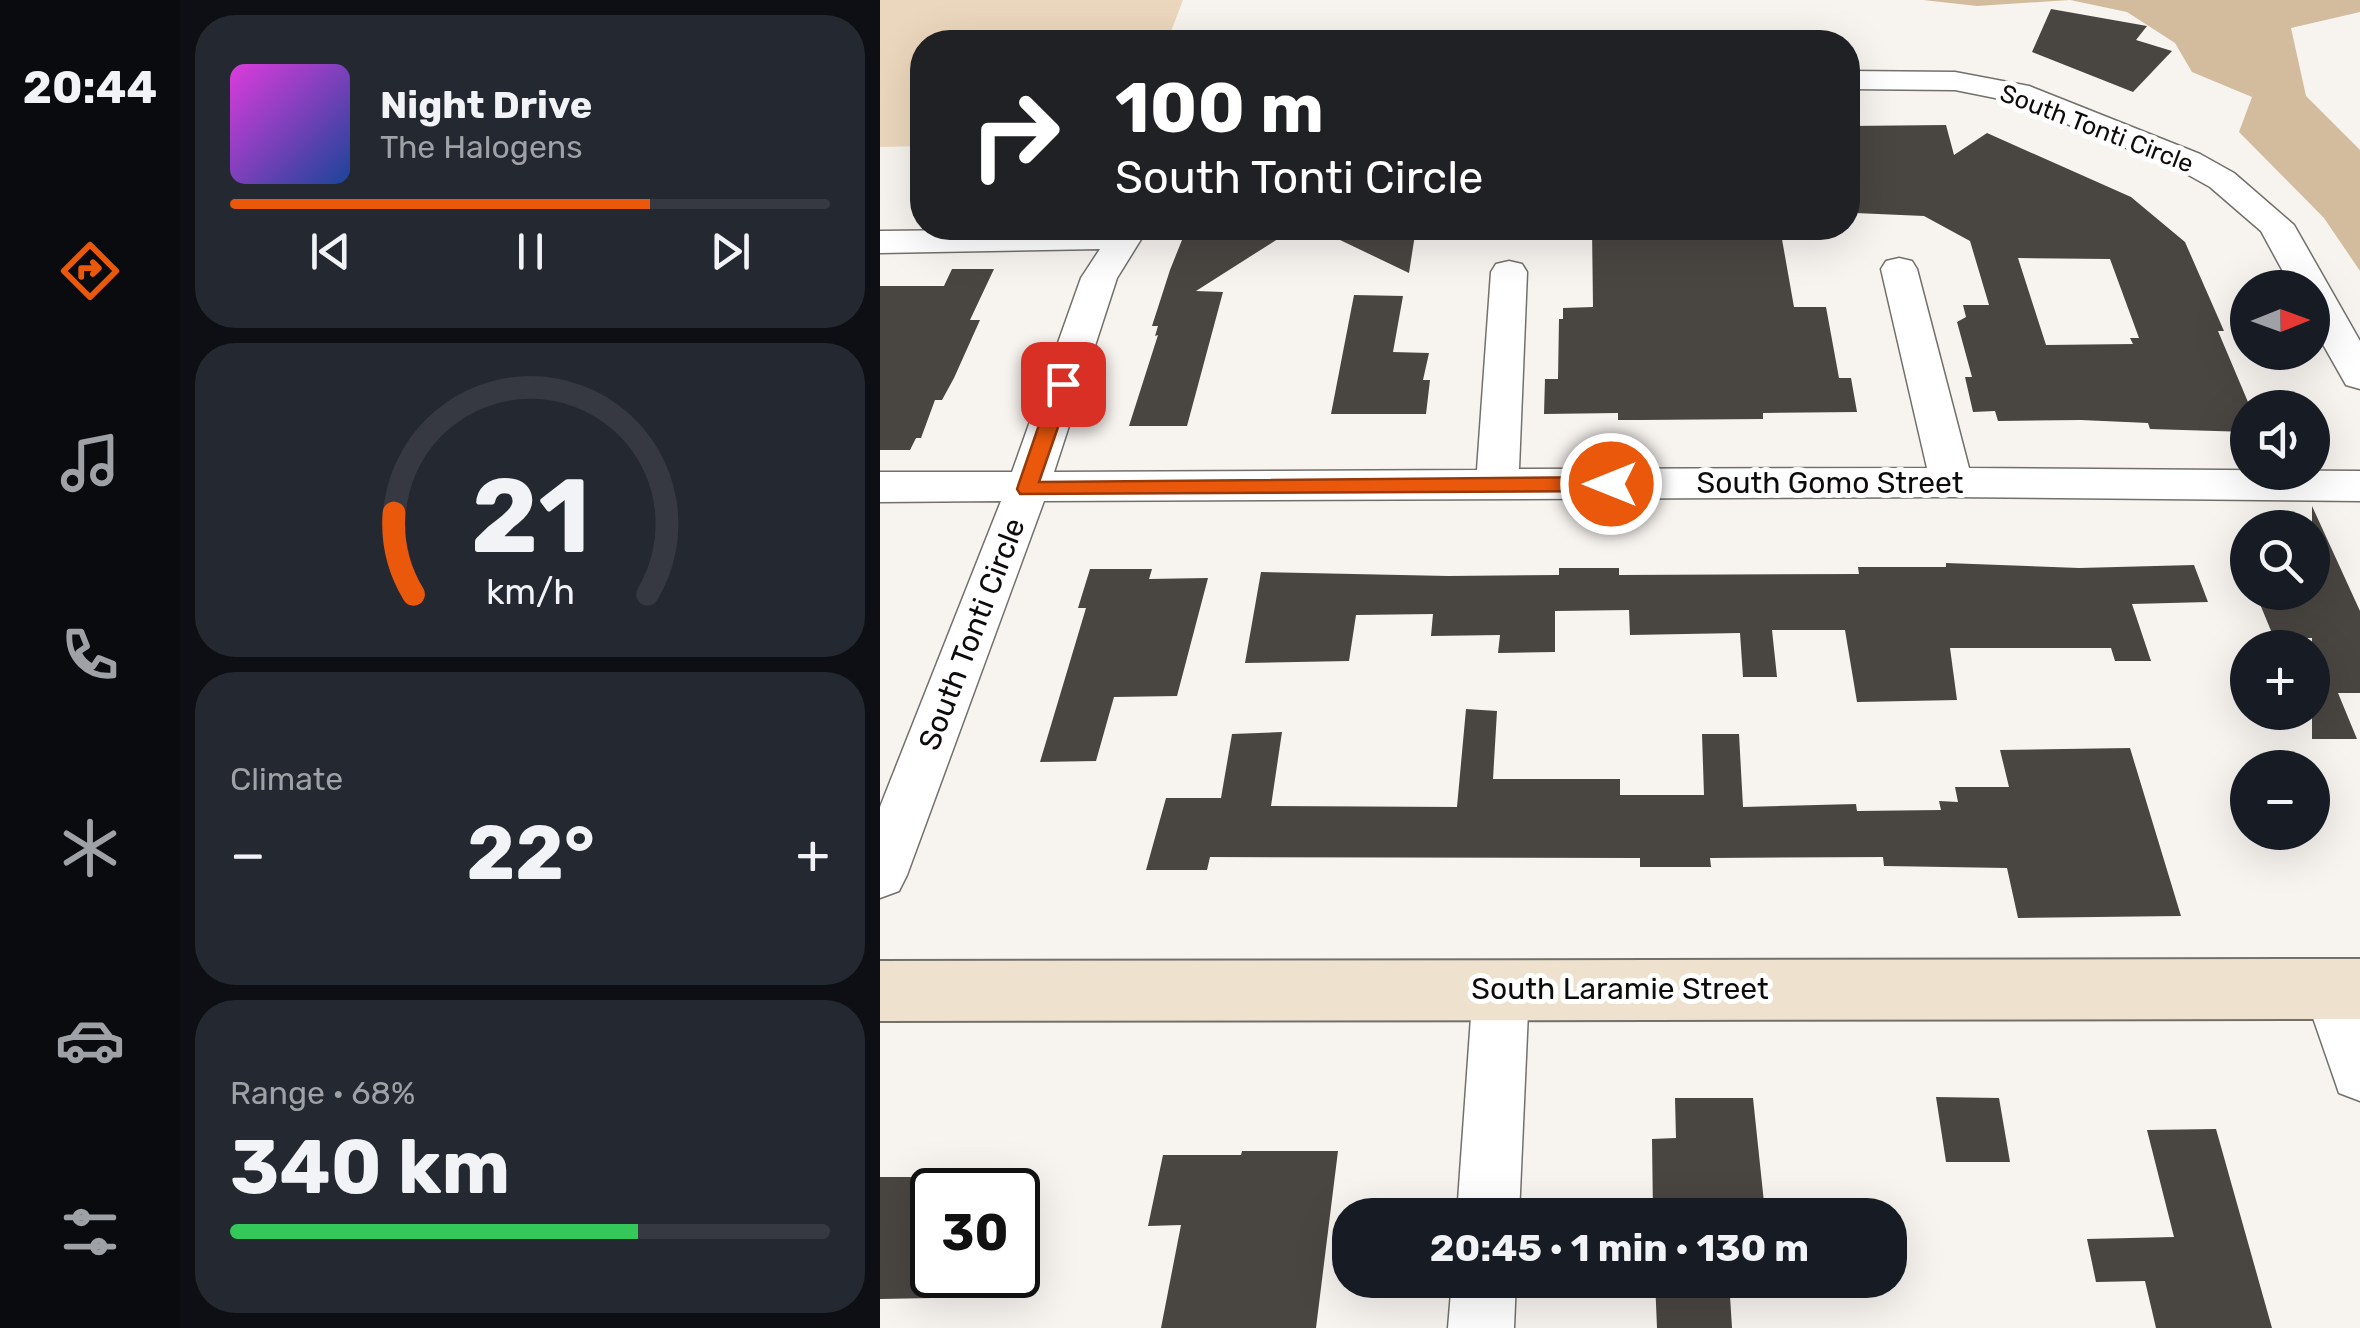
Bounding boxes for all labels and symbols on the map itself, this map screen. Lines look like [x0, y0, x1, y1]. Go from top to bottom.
street label: South Tonti Circle [1996, 78, 2198, 179]
north arrow [2230, 270, 2330, 370]
pin [1021, 342, 1106, 427]
position arrow [1559, 432, 1663, 536]
street label: South Gomo Street [1697, 465, 1964, 501]
street label: South Tonti Circle [911, 513, 1033, 755]
street label: South Laramie Street [1471, 971, 1769, 1007]
speed limit sign: 30 [910, 1168, 1040, 1298]

